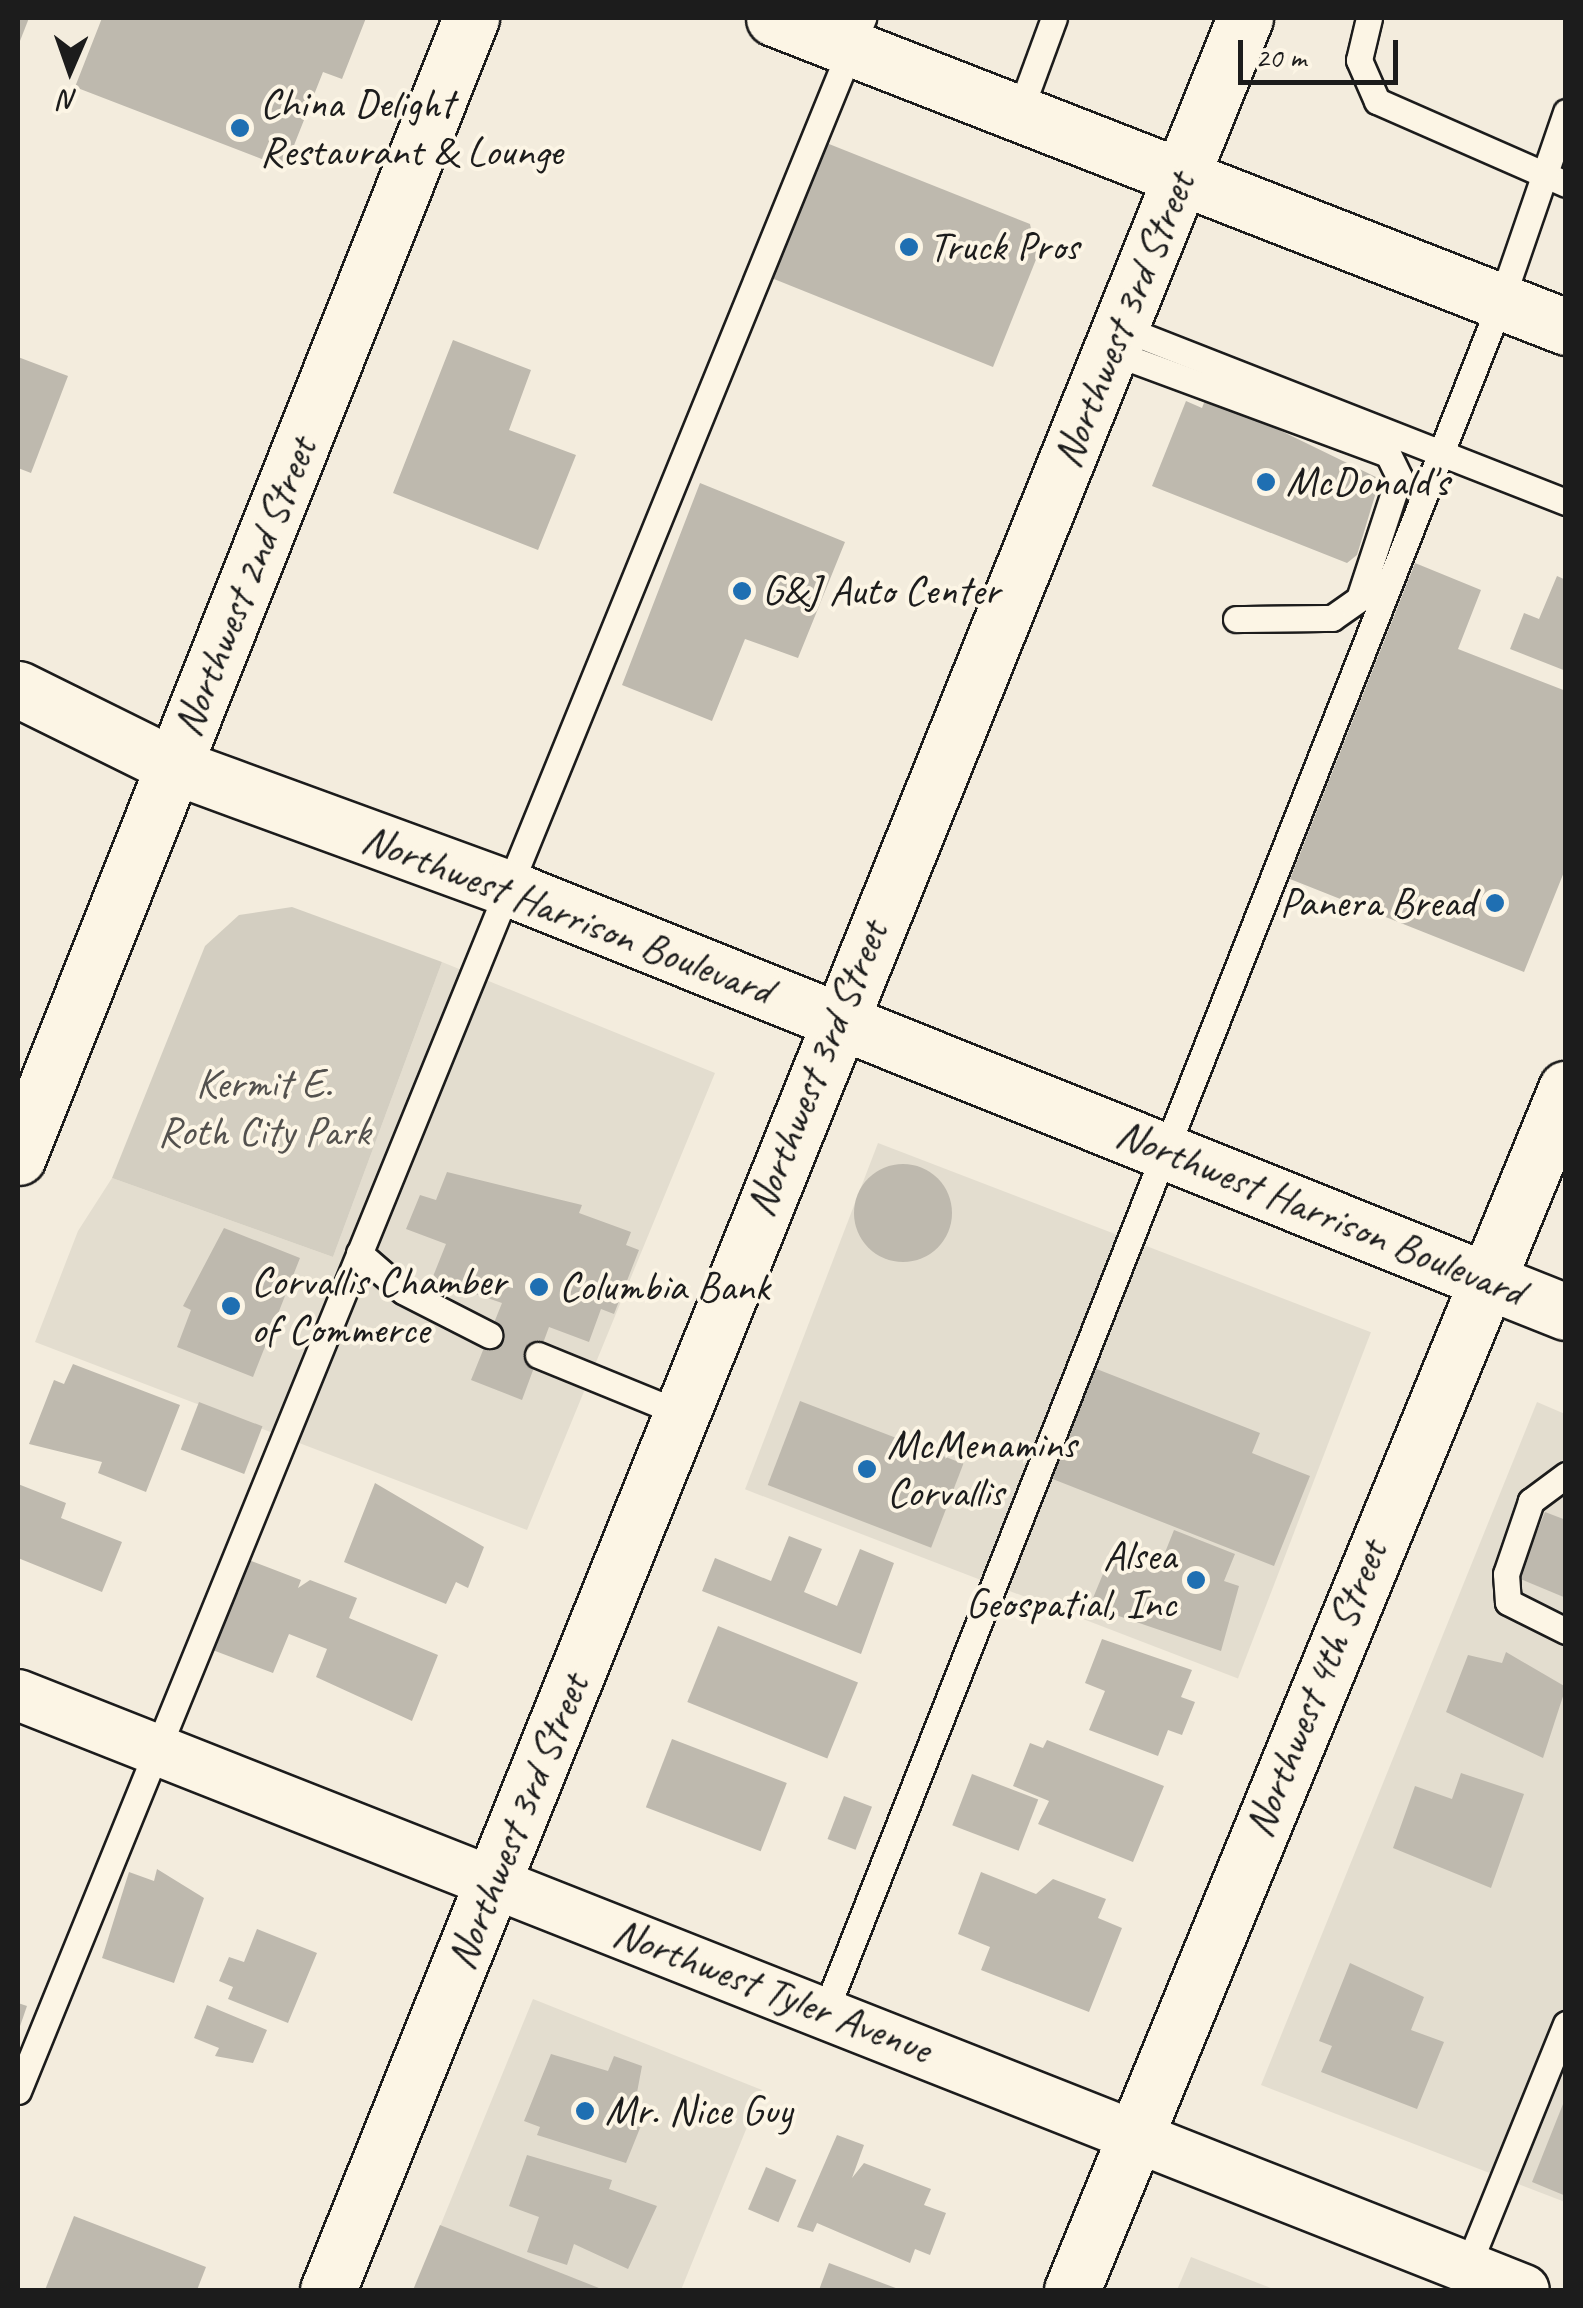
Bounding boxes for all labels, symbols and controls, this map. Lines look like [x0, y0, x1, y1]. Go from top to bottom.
north arrow [20, 20, 120, 120]
scale bar [1243, 20, 1403, 82]
text: 20 m [1255, 38, 1306, 76]
place label: China Delight Restaurant & Lounge [260, 79, 562, 178]
text: N [60, 83, 78, 118]
marker: China Delight Restaurant & Lounge [229, 117, 251, 139]
street label: Northwest 3rd Street [1042, 165, 1206, 475]
place label: Truck Pros [929, 222, 1080, 272]
marker: Truck Pros [898, 236, 920, 258]
street label: Northwest 2nd Street [162, 430, 328, 744]
place label: McDonald's [1286, 457, 1449, 507]
marker: McDonald's [1255, 471, 1277, 493]
place label: G&J Auto Center [762, 566, 999, 616]
marker: G&J Auto Center [731, 580, 753, 602]
street label: Northwest Harrison Boulevard [354, 813, 780, 1017]
place label: Panera Bread [1280, 878, 1475, 928]
marker: Panera Bread [1484, 892, 1506, 914]
street label: Northwest 3rd Street [735, 914, 899, 1224]
park label: Kermit E. Roth City Park [158, 1059, 370, 1158]
street label: Northwest Harrison Boulevard [1108, 1108, 1532, 1318]
place label: Corvallis Chamber of Commerce [251, 1257, 508, 1355]
place label: Columbia Bank [559, 1262, 771, 1312]
marker: Columbia Bank [528, 1276, 550, 1298]
marker: Corvallis Chamber of Commerce [220, 1295, 242, 1317]
place label: McMenamins Corvallis [887, 1420, 1076, 1518]
marker: McMenamins Corvallis [856, 1458, 878, 1480]
place label: Alsea Geospatial, Inc [965, 1531, 1176, 1630]
street label: Northwest 4th Street [1234, 1533, 1398, 1845]
marker: Alsea Geospatial, Inc [1185, 1569, 1207, 1591]
street label: Northwest 3rd Street [436, 1667, 600, 1977]
street label: Northwest Tyler Avenue [606, 1907, 938, 2075]
place label: Mr. Nice Guy [605, 2086, 792, 2136]
marker: Mr. Nice Guy [574, 2100, 596, 2122]

